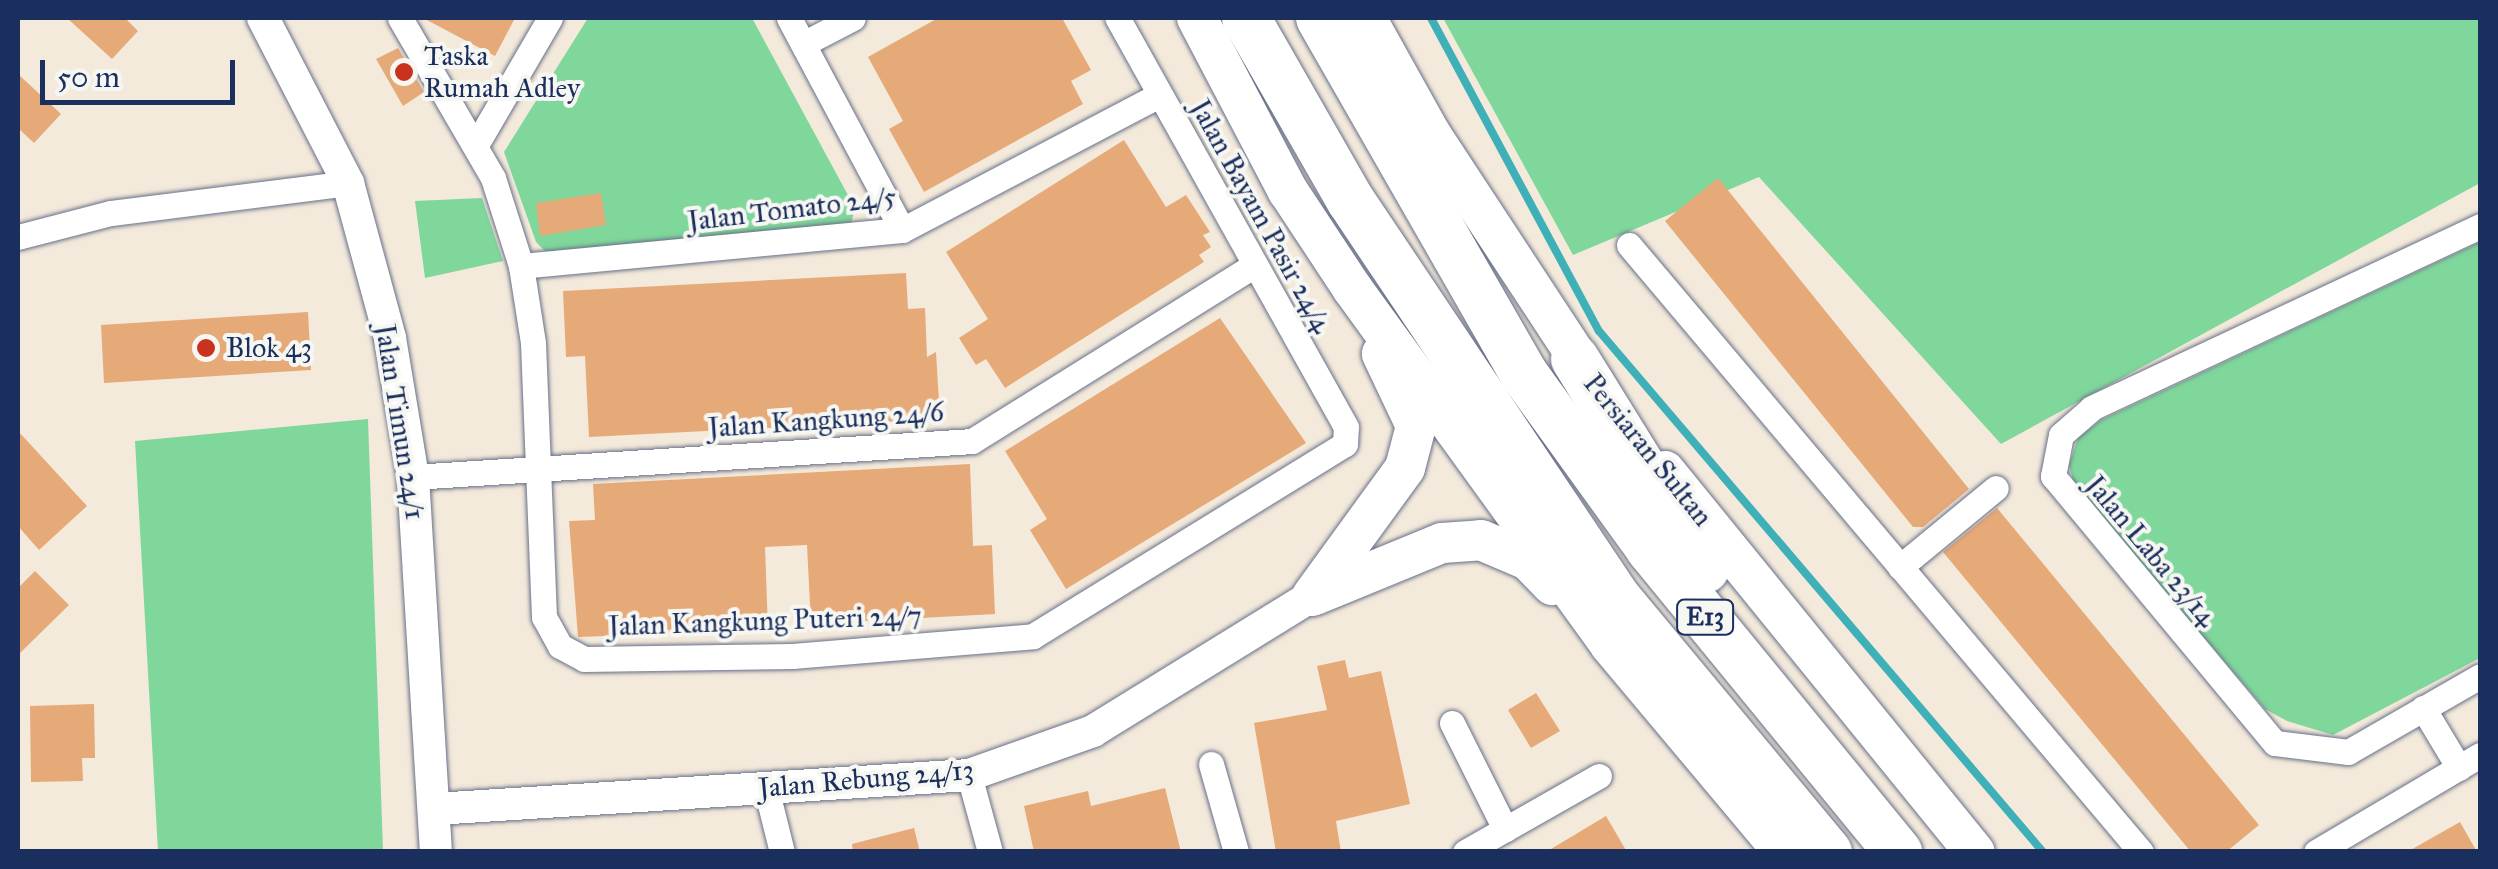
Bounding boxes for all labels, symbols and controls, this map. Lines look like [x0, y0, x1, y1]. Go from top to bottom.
place label: Taska Rumah Adley [424, 39, 580, 105]
scale bar [45, 40, 240, 102]
text: 50 m [57, 59, 120, 95]
marker: Taska Rumah Adley [393, 61, 415, 83]
street label: Jalan Bayam Pasir 24/4 [1183, 94, 1339, 338]
street label: Jalan Tomato 24/5 [686, 180, 898, 238]
street label: Jalan Timun 24/1 [368, 322, 432, 522]
place label: Blok 43 [226, 331, 312, 365]
marker: Blok 43 [195, 337, 217, 359]
street label: Persiaran Sultan [1576, 367, 1720, 533]
street label: Jalan Kangkung 24/6 [707, 395, 945, 445]
street label: Jalan Laba 23/14 [2078, 469, 2224, 633]
road number: E13 [1675, 597, 1735, 637]
street label: Jalan Kangkung Puteri 24/7 [608, 599, 922, 643]
street label: Jalan Rebung 24/13 [757, 753, 975, 805]

